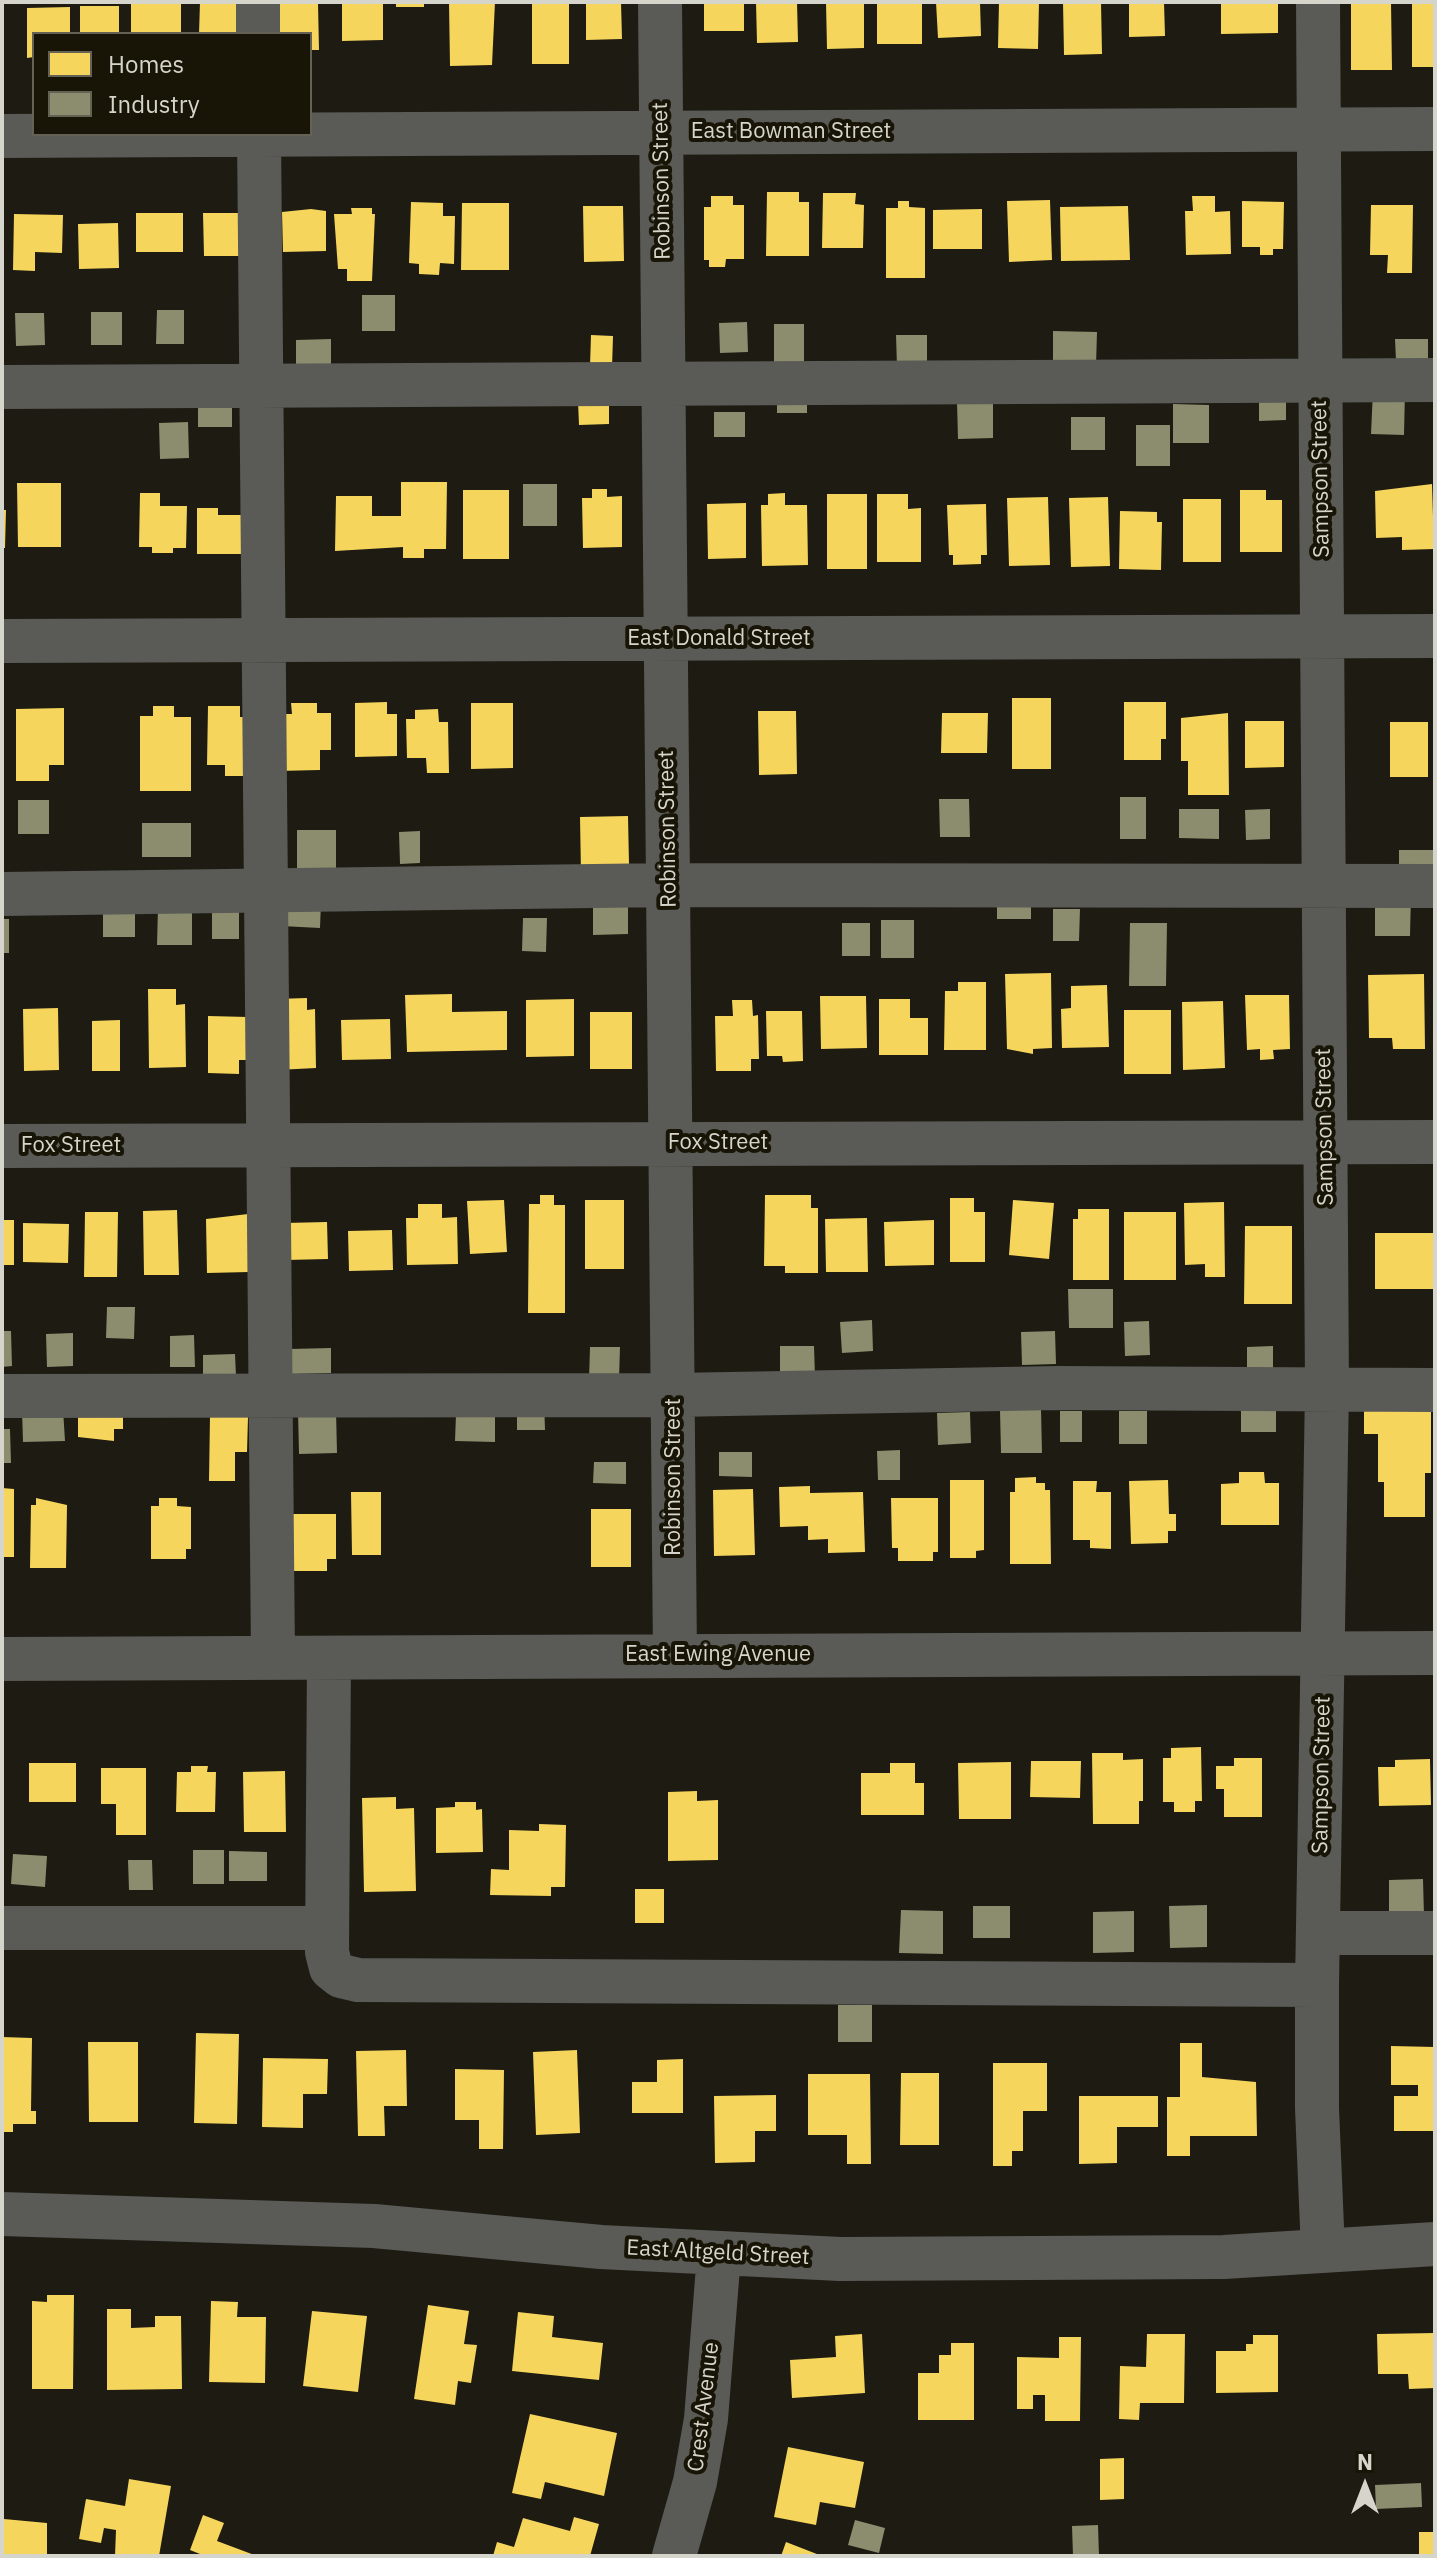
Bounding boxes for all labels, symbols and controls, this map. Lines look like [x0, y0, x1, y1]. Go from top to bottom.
legend [32, 32, 312, 136]
text: Homes [108, 48, 184, 80]
text: Industry [108, 88, 200, 120]
street label: Robinson Street [647, 102, 677, 260]
street label: East Bowman Street [691, 119, 891, 145]
street label: Sampson Street [1306, 400, 1336, 558]
street label: East Donald Street [627, 626, 811, 652]
street label: Robinson Street [653, 750, 683, 908]
street label: Sampson Street [1310, 1048, 1340, 1206]
street label: Fox Street [668, 1130, 768, 1156]
street label: Fox Street [21, 1133, 121, 1159]
street label: Robinson Street [661, 1398, 687, 1556]
street label: East Ewing Avenue [625, 1642, 811, 1668]
street label: Sampson Street [1307, 1696, 1337, 1854]
street label: East Altgeld Street [626, 2235, 810, 2271]
street label: Crest Avenue [683, 2341, 725, 2473]
north arrow [1325, 2446, 1405, 2526]
text: N [1357, 2447, 1373, 2476]

